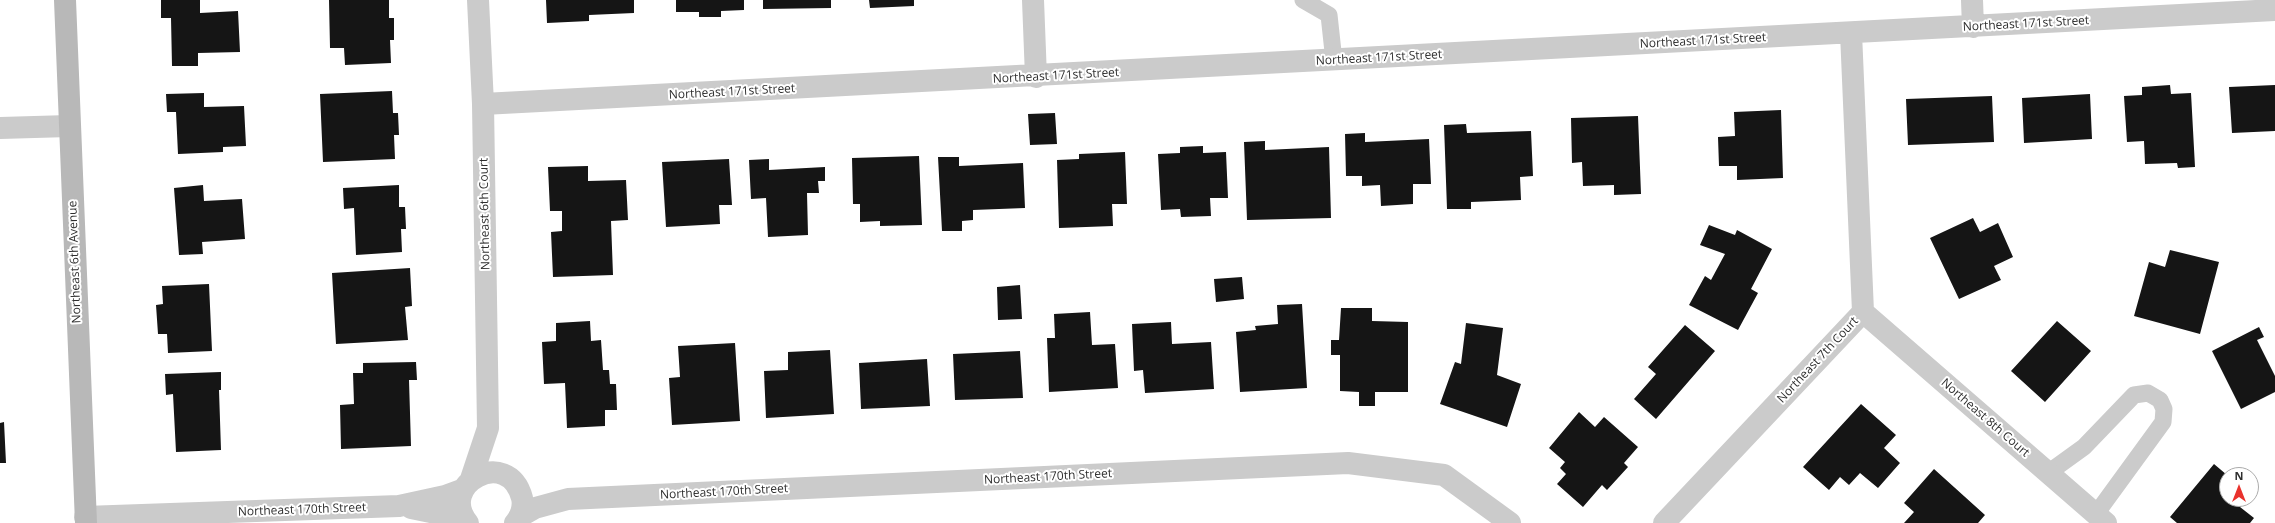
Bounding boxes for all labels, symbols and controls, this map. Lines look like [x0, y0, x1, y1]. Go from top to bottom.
street label: Northeast 171st Street [1962, 13, 2090, 35]
street label: Northeast 171st Street [1639, 30, 1767, 52]
street label: Northeast 171st Street [1315, 47, 1443, 69]
street label: Northeast 171st Street [992, 65, 1120, 87]
street label: Northeast 171st Street [668, 81, 796, 103]
street label: Northeast 6th Court [477, 158, 493, 270]
street label: Northeast 6th Avenue [66, 200, 84, 324]
street label: Northeast 7th Court [1774, 314, 1862, 406]
street label: Northeast 8th Court [1938, 376, 2032, 460]
street label: Northeast 170th Street [984, 466, 1112, 488]
north arrow [2219, 467, 2259, 507]
text: N [2235, 468, 2243, 483]
street label: Northeast 170th Street [660, 481, 788, 503]
street label: Northeast 170th Street [238, 501, 366, 519]

